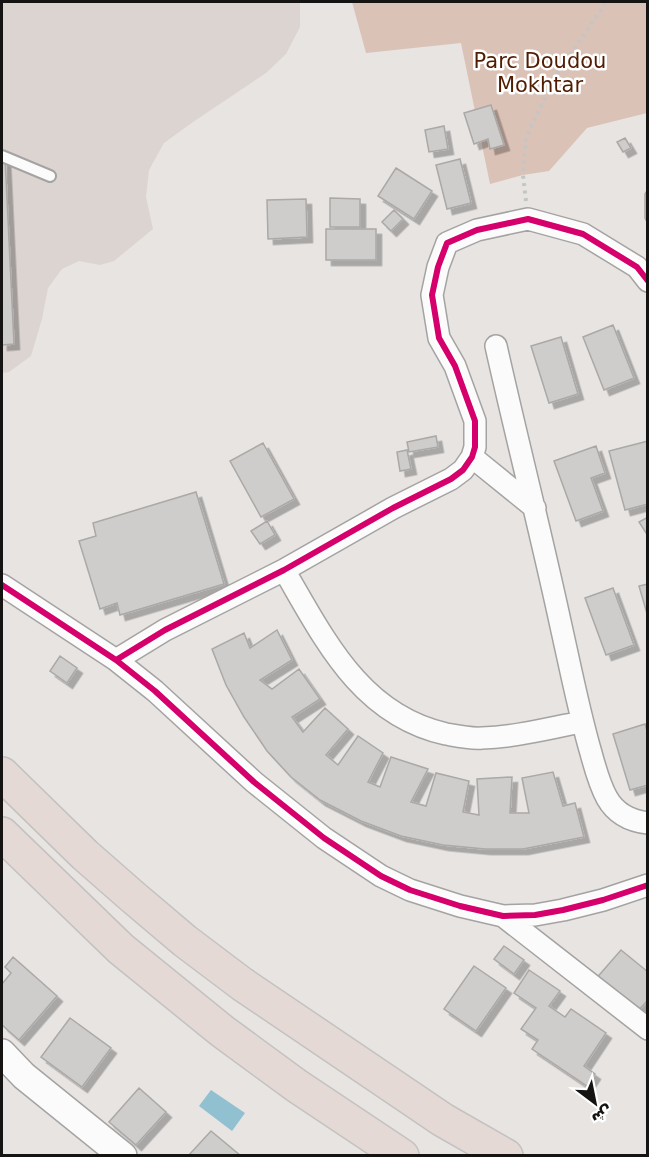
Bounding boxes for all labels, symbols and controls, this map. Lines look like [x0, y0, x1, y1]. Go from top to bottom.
park label: Parc Doudou Mokhtar [474, 49, 606, 97]
north arrow [565, 1073, 625, 1133]
text: ش [588, 1101, 617, 1129]

